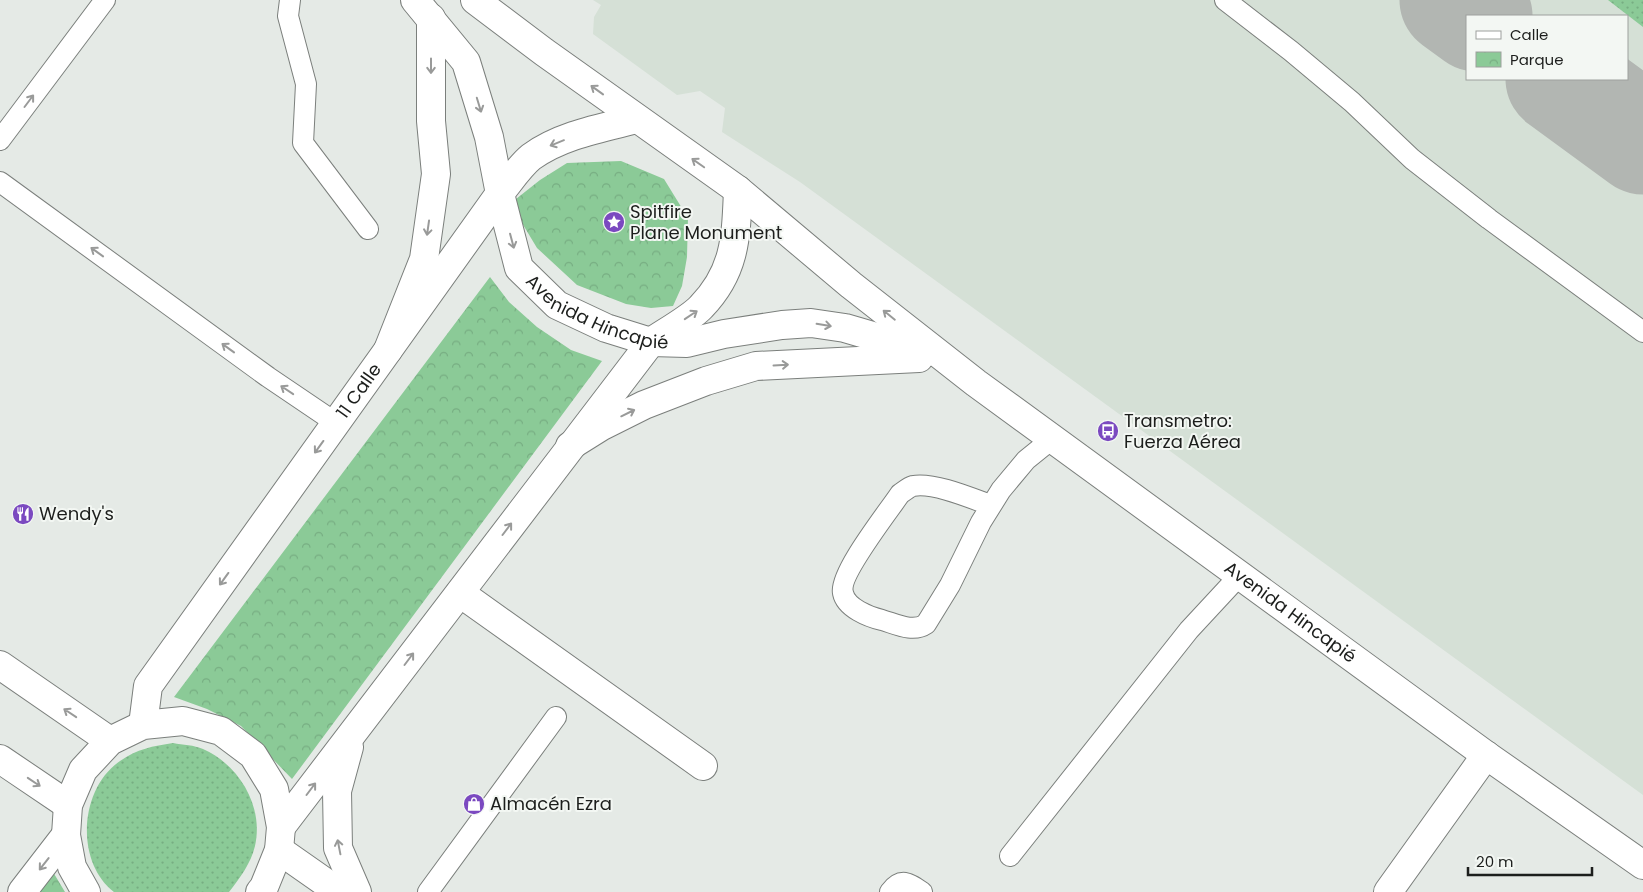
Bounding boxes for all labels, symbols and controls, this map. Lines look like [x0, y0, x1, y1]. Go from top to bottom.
legend [1466, 15, 1628, 80]
text: Calle [1510, 24, 1548, 45]
text: Parque [1510, 49, 1563, 70]
one-way arrow [426, 58, 436, 74]
one-way arrow [591, 85, 604, 96]
one-way arrow [24, 95, 35, 108]
one-way arrow [475, 96, 485, 112]
one-way arrow [550, 139, 565, 149]
one-way arrow [691, 158, 705, 168]
place label: Spitfire Plane Monument [630, 199, 782, 245]
place icon: Spitfire Plane Monument [602, 210, 626, 234]
one-way arrow [423, 220, 433, 236]
one-way arrow [508, 233, 517, 249]
one-way arrow [90, 247, 104, 257]
street label: Avenida Hincapié [521, 268, 669, 354]
one-way arrow [684, 309, 698, 319]
one-way arrow [882, 310, 896, 320]
one-way arrow [816, 320, 832, 330]
one-way arrow [221, 343, 235, 353]
street label: 11 Calle [330, 358, 387, 423]
one-way arrow [773, 360, 789, 369]
one-way arrow [281, 385, 295, 395]
one-way arrow [620, 408, 635, 418]
place label: Transmetro: Fuerza Aérea [1124, 408, 1241, 454]
bus stop icon: Transmetro: Fuerza Aérea [1096, 419, 1120, 443]
one-way arrow [314, 440, 324, 454]
place label: Wendy's [39, 501, 114, 526]
restaurant icon: Wendy's [11, 502, 35, 526]
one-way arrow [502, 523, 513, 536]
street label: Avenida Hincapié [1219, 555, 1362, 668]
one-way arrow [219, 572, 229, 586]
one-way arrow [404, 653, 415, 666]
one-way arrow [63, 708, 77, 718]
one-way arrow [27, 777, 41, 787]
one-way arrow [306, 782, 316, 796]
place label: Almacén Ezra [490, 791, 612, 816]
shop icon: Almacén Ezra [462, 792, 486, 816]
one-way arrow [334, 839, 344, 855]
scale bar [1468, 844, 1592, 876]
text: 20 m [1476, 851, 1514, 872]
one-way arrow [38, 857, 49, 870]

